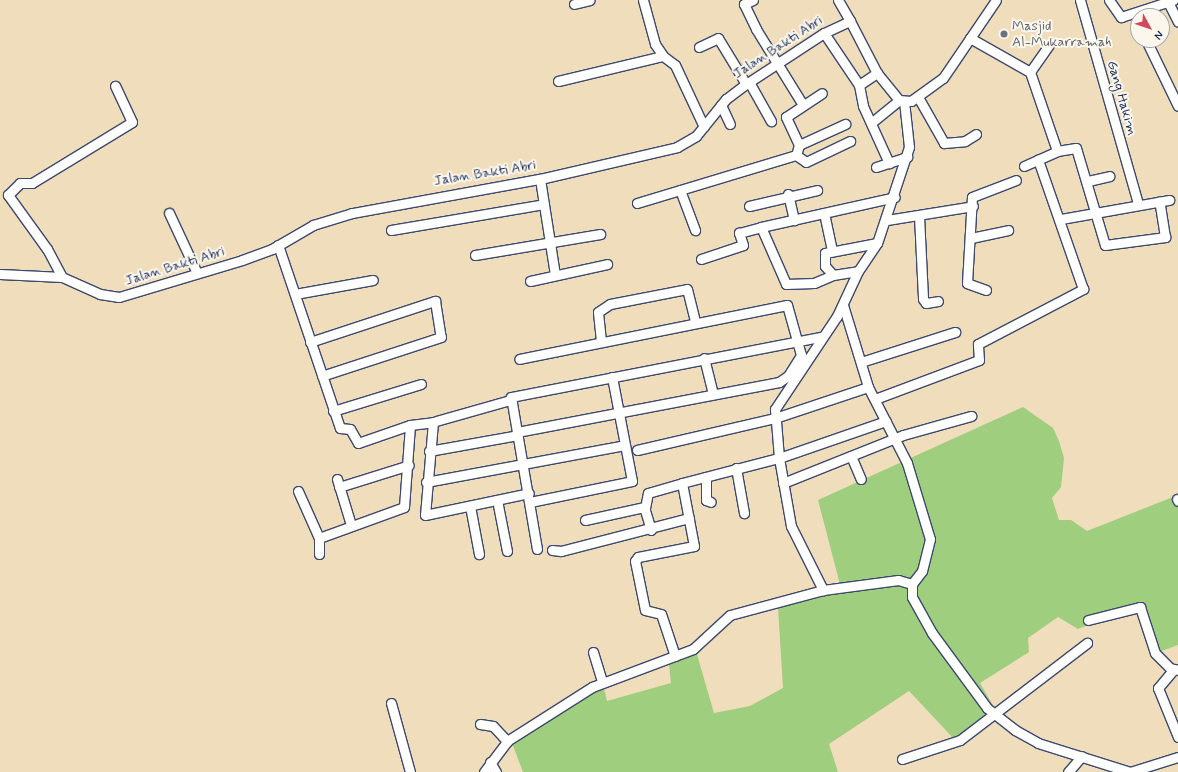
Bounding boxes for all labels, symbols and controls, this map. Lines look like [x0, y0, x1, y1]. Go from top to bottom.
north arrow [1130, 8, 1170, 48]
street label: Jalan Bakti Abri [731, 12, 825, 82]
place label: Masjid Al-Mukarramah [1012, 18, 1112, 50]
text: N [1151, 28, 1166, 42]
marker: Masjid Al-Mukarramah [999, 29, 1009, 39]
street label: Gang Hakim [1103, 59, 1141, 137]
street label: Jalan Bakti Abri [433, 157, 537, 189]
street label: Jalan Bakti Abri [124, 243, 226, 289]

